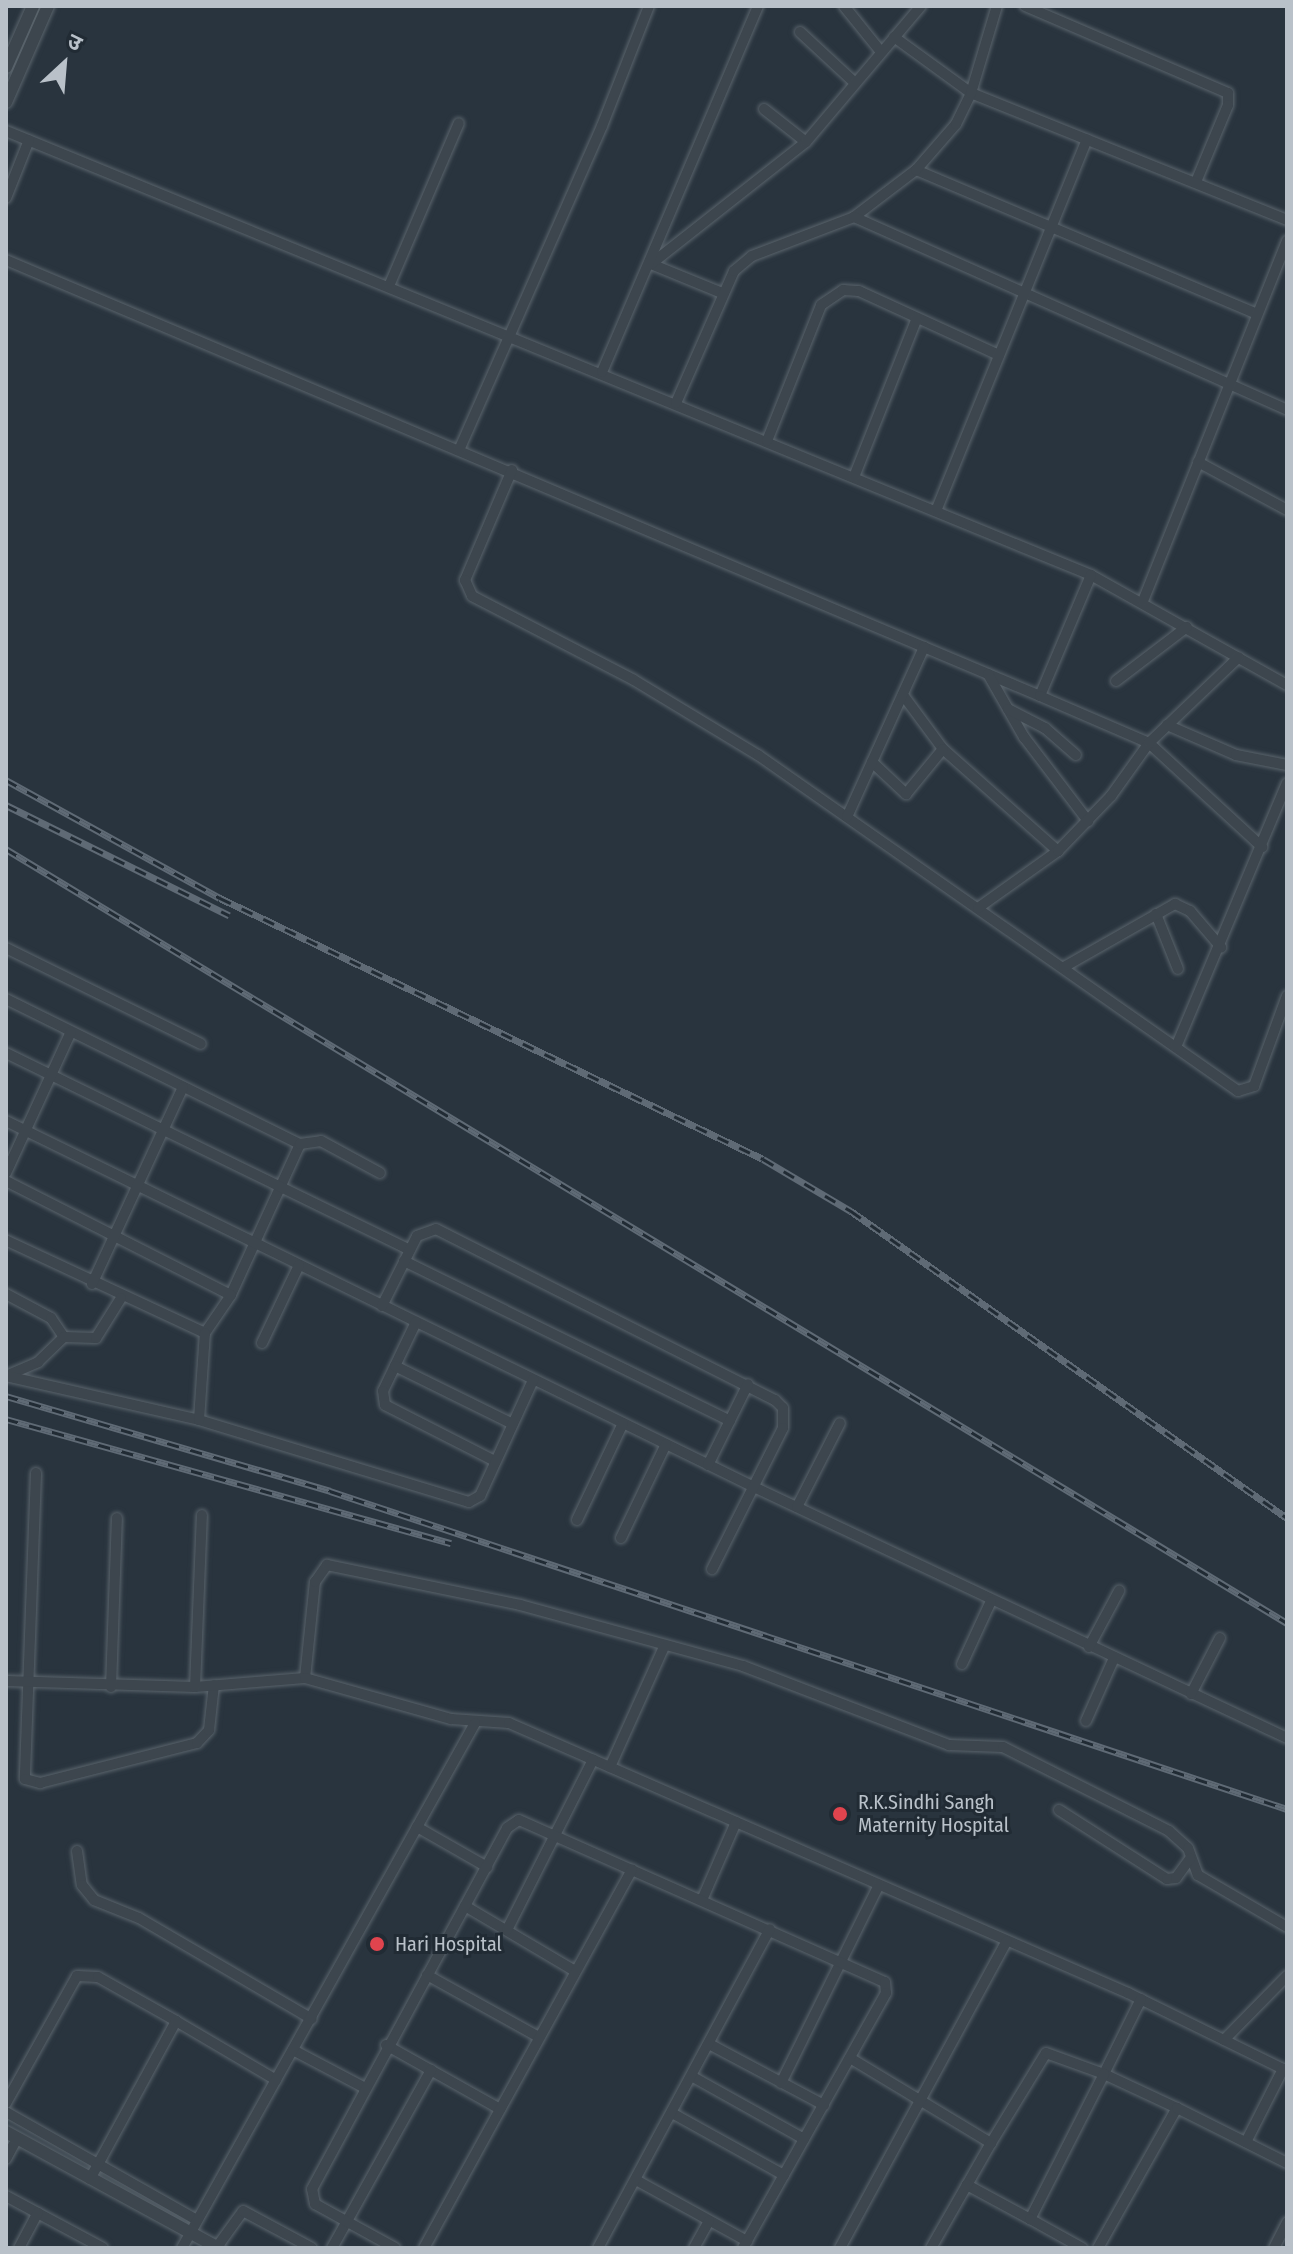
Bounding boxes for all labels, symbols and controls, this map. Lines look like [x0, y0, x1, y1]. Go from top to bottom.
north arrow [24, 24, 104, 104]
text: उ [63, 27, 86, 57]
place label: R.K.Sindhi Sangh Maternity Hospital [858, 1790, 1009, 1837]
marker: R.K.Sindhi Sangh Maternity Hospital [829, 1803, 851, 1825]
place label: Hari Hospital [395, 1932, 502, 1956]
marker: Hari Hospital [366, 1933, 388, 1955]

